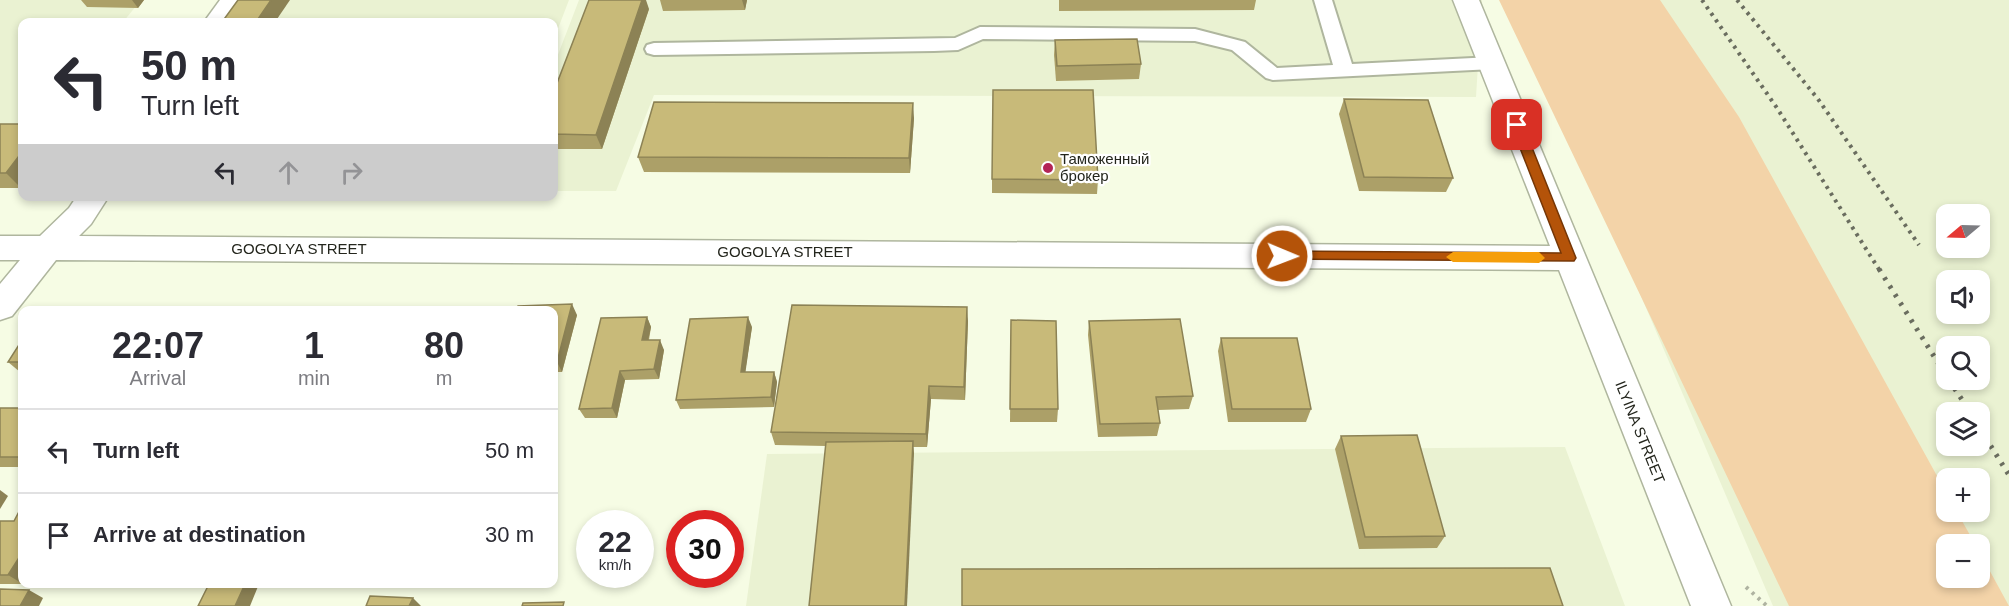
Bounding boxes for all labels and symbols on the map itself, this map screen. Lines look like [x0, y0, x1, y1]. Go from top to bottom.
pin [1491, 99, 1542, 150]
place label: Таможенный брокер [1060, 150, 1149, 184]
marker: Таможенный брокер [1041, 161, 1055, 175]
north arrow [1936, 204, 1990, 258]
position arrow [1250, 224, 1314, 288]
street label: GOGOLYA STREET [231, 240, 367, 257]
street label: GOGOLYA STREET [717, 243, 853, 260]
street label: ILYINA STREET [1612, 378, 1669, 485]
speed limit sign: 30 [666, 510, 744, 588]

